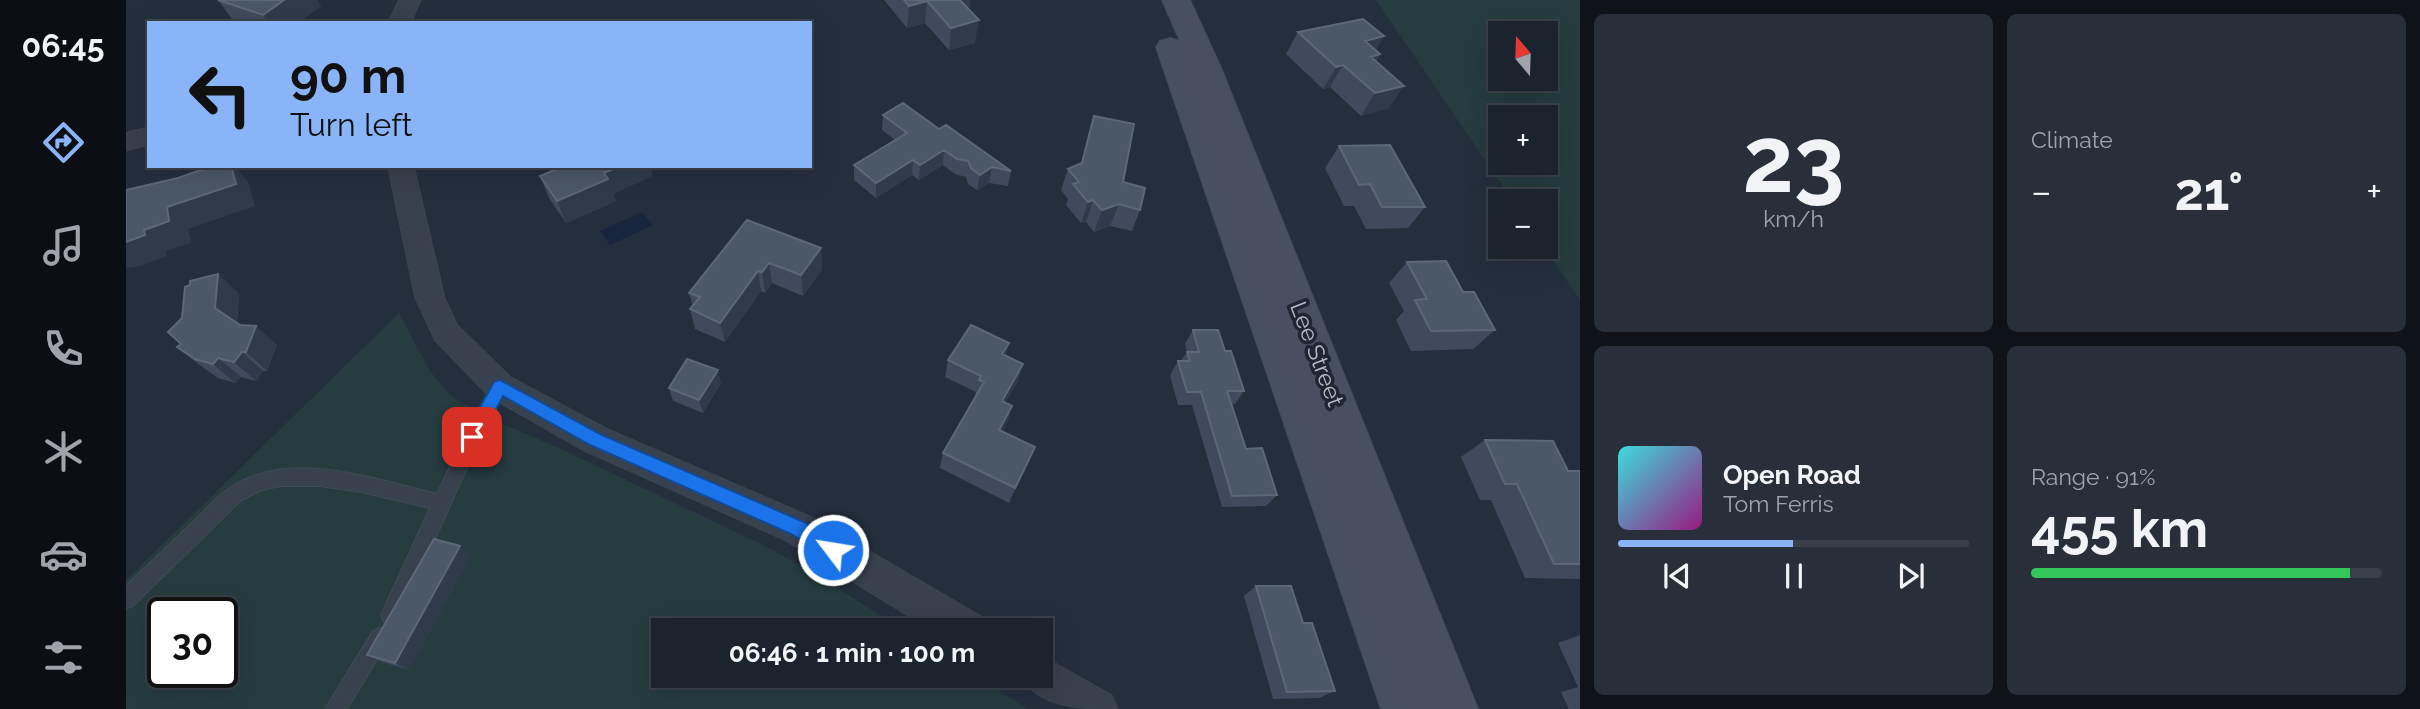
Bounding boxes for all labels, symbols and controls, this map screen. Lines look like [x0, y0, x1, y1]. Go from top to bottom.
north arrow [1488, 21, 1558, 91]
map controls [1488, 21, 1558, 259]
text: 06:45 [22, 27, 104, 64]
text: 90 m [290, 47, 406, 104]
icon: left [175, 49, 266, 140]
button: + [1488, 105, 1558, 175]
text: Turn left [290, 106, 412, 143]
text: 23 [1742, 106, 1845, 213]
icon: directions [39, 118, 88, 167]
text: Climate [2031, 126, 2113, 153]
text: 21° [2175, 161, 2243, 222]
text: − [2031, 169, 2051, 214]
text: + [2366, 169, 2382, 214]
button: − [1488, 189, 1558, 259]
text: km/h [1763, 205, 1824, 232]
icon: music [39, 221, 88, 270]
street label: Lee Street [1285, 298, 1350, 410]
icon: phone [39, 324, 88, 373]
pin [442, 407, 502, 467]
icon: arrive [453, 418, 491, 456]
icon: climate [39, 427, 88, 476]
text: Open Road [1723, 460, 1861, 490]
text: Range · 91% [2031, 463, 2155, 490]
text: Tom Ferris [1723, 490, 1834, 517]
text: 455 km [2031, 498, 2208, 559]
position arrow [796, 513, 870, 587]
icon: car [39, 530, 88, 579]
icon: previous [1658, 557, 1696, 595]
icon: pause [1775, 557, 1813, 595]
icon: next [1892, 557, 1930, 595]
speed limit sign: 30 [147, 597, 238, 688]
icon: filters [39, 633, 88, 682]
text: 06:46 · 1 min · 100 m [729, 638, 975, 668]

